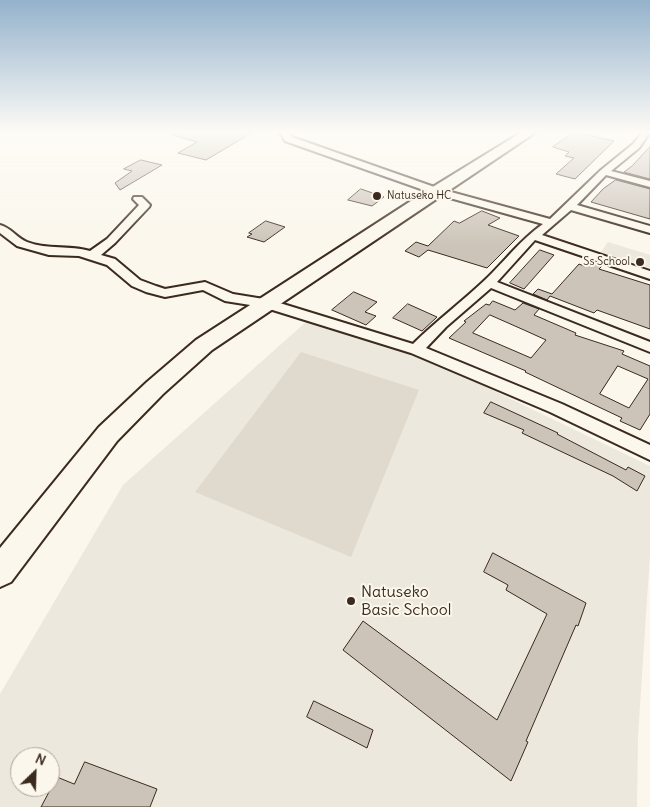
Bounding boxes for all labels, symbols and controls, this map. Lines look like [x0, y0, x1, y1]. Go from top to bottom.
place label: Natuseko HC [387, 189, 451, 203]
marker: Natuseko HC [371, 190, 383, 202]
place label: Ss School [583, 255, 630, 269]
marker: Ss School [634, 256, 646, 268]
place label: Natuseko Basic School [361, 582, 451, 620]
marker: Natuseko Basic School [345, 595, 357, 607]
north arrow [10, 747, 60, 797]
text: N [33, 749, 49, 769]

